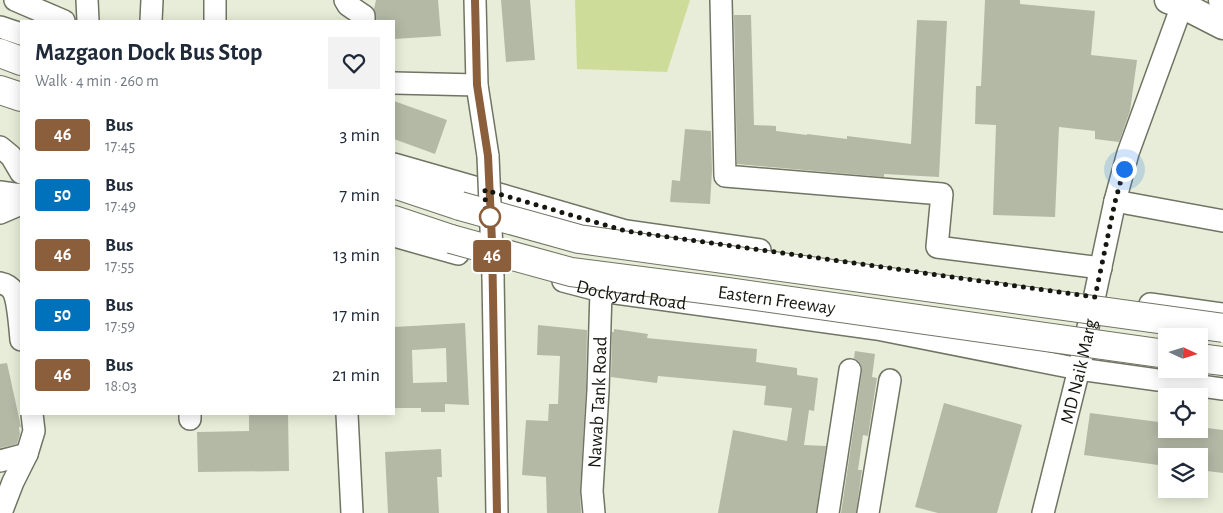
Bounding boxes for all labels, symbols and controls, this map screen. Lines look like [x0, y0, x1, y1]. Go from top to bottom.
button: heart [328, 37, 380, 89]
text: Mazgaon Dock Bus Stop [35, 41, 262, 65]
text: Walk · 4 min · 260 m [35, 73, 159, 89]
text: Bus [105, 116, 133, 135]
text: 46 [54, 126, 71, 144]
text: 3 min [339, 126, 380, 145]
text: 17:45 [105, 138, 135, 154]
your location [1112, 157, 1137, 182]
text: Bus [105, 176, 133, 195]
text: 50 [54, 186, 71, 204]
text: 7 min [339, 186, 380, 205]
text: 17:49 [105, 198, 136, 214]
unlabelled marker [479, 206, 501, 228]
text: Bus [105, 236, 133, 255]
line badge: 46 [470, 240, 514, 272]
text: 46 [54, 246, 71, 264]
text: 13 min [333, 246, 380, 265]
text: 46 [483, 247, 501, 265]
text: 17:55 [105, 258, 134, 274]
street label: Dockyard Road [574, 277, 688, 314]
street label: Eastern Freeway [717, 283, 837, 318]
text: Bus [105, 296, 133, 315]
text: 50 [54, 306, 71, 324]
text: 17 min [333, 306, 380, 325]
street label: MD Naik Marg [1058, 317, 1101, 426]
text: 17:59 [105, 318, 135, 334]
north arrow [1158, 328, 1208, 378]
map controls [1158, 328, 1208, 498]
street label: Nawab Tank Road [585, 336, 611, 469]
text: Bus [105, 356, 133, 375]
text: 46 [54, 366, 71, 384]
text: 21 min [332, 366, 380, 385]
text: 18:03 [105, 378, 137, 394]
button: locate [1158, 388, 1208, 438]
button: layers [1158, 448, 1208, 498]

